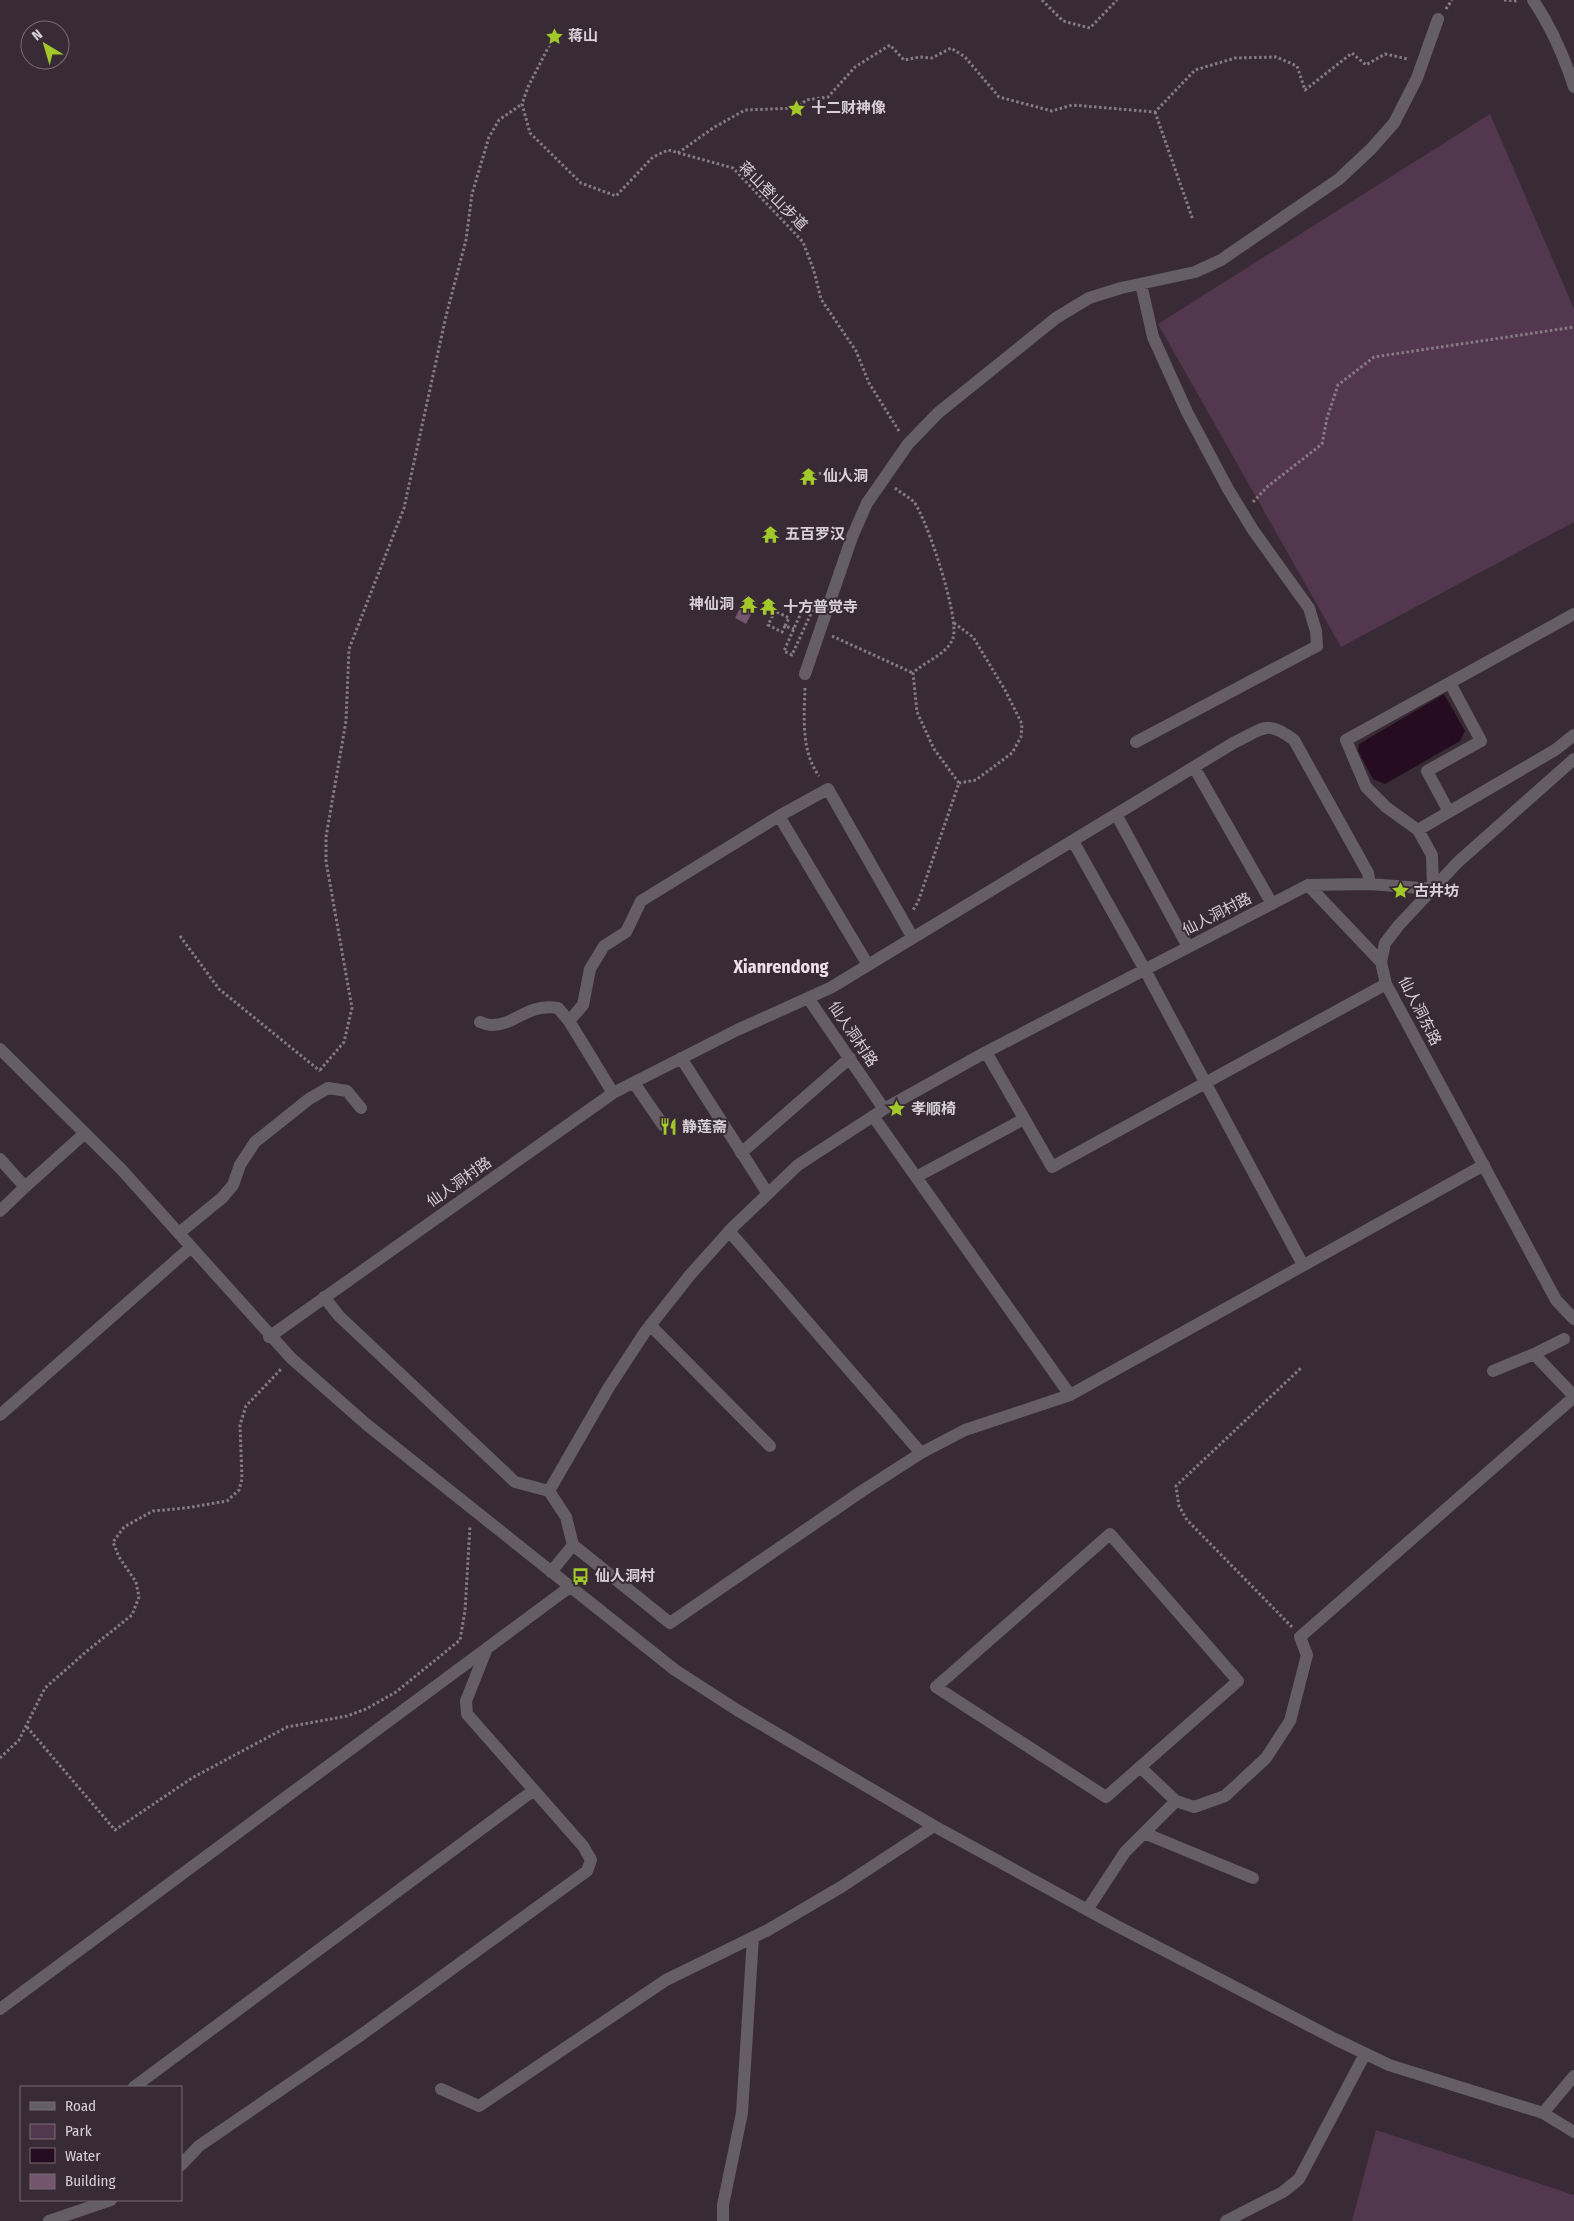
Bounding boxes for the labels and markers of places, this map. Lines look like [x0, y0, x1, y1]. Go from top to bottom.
place icon: 蒋山 [544, 26, 564, 46]
place label: 蒋山 [568, 27, 598, 45]
place icon: 十二财神像 [787, 98, 807, 118]
place label: 十二财神像 [811, 99, 886, 117]
temple icon: 仙人洞 [799, 466, 819, 486]
place label: 仙人洞 [823, 467, 868, 485]
temple icon: 五百罗汉 [761, 524, 781, 544]
place label: 五百罗汉 [785, 525, 845, 543]
temple icon: 神仙洞 [738, 594, 758, 614]
place label: 神仙洞 [689, 595, 734, 613]
temple icon: 十方普觉寺 [759, 597, 779, 617]
place label: 十方普觉寺 [783, 598, 858, 616]
place icon: 古井坊 [1390, 881, 1410, 901]
place label: 古井坊 [1414, 882, 1459, 900]
place icon: 孝顺椅 [887, 1099, 907, 1119]
place label: 孝顺椅 [911, 1100, 956, 1118]
restaurant icon: 静莲斋 [658, 1117, 678, 1137]
place label: 静莲斋 [682, 1118, 727, 1136]
bus stop icon: 仙人洞村 [571, 1566, 591, 1586]
place label: 仙人洞村 [595, 1567, 655, 1585]

